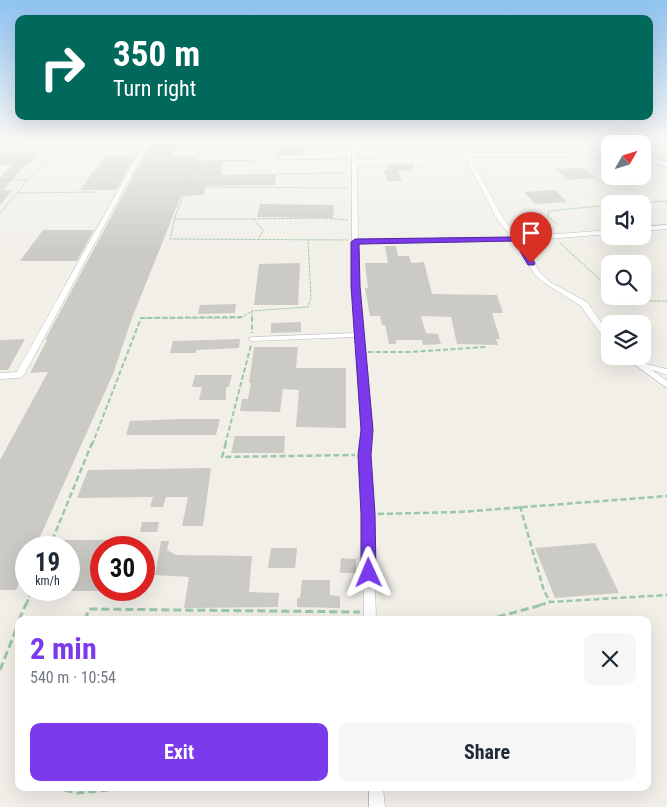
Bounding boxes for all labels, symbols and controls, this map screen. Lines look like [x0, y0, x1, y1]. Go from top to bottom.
text: 350 m [113, 34, 200, 75]
icon: right [30, 35, 95, 100]
text: Turn right [113, 76, 196, 101]
north arrow [601, 135, 651, 185]
map controls [601, 135, 651, 365]
button: sound [601, 195, 651, 245]
pin [510, 212, 552, 263]
icon: arrive [517, 219, 545, 247]
button: search [601, 255, 651, 305]
button: layers [601, 315, 651, 365]
speed limit sign: 30 [90, 536, 155, 601]
position arrow [342, 546, 394, 598]
text: 19 [35, 548, 60, 577]
text: km/h [35, 574, 60, 588]
text: 2 min [30, 631, 97, 666]
button: close [584, 633, 636, 685]
text: 540 m · 10:54 [30, 668, 116, 687]
button: Exit [30, 723, 328, 781]
button: Share [338, 723, 636, 781]

